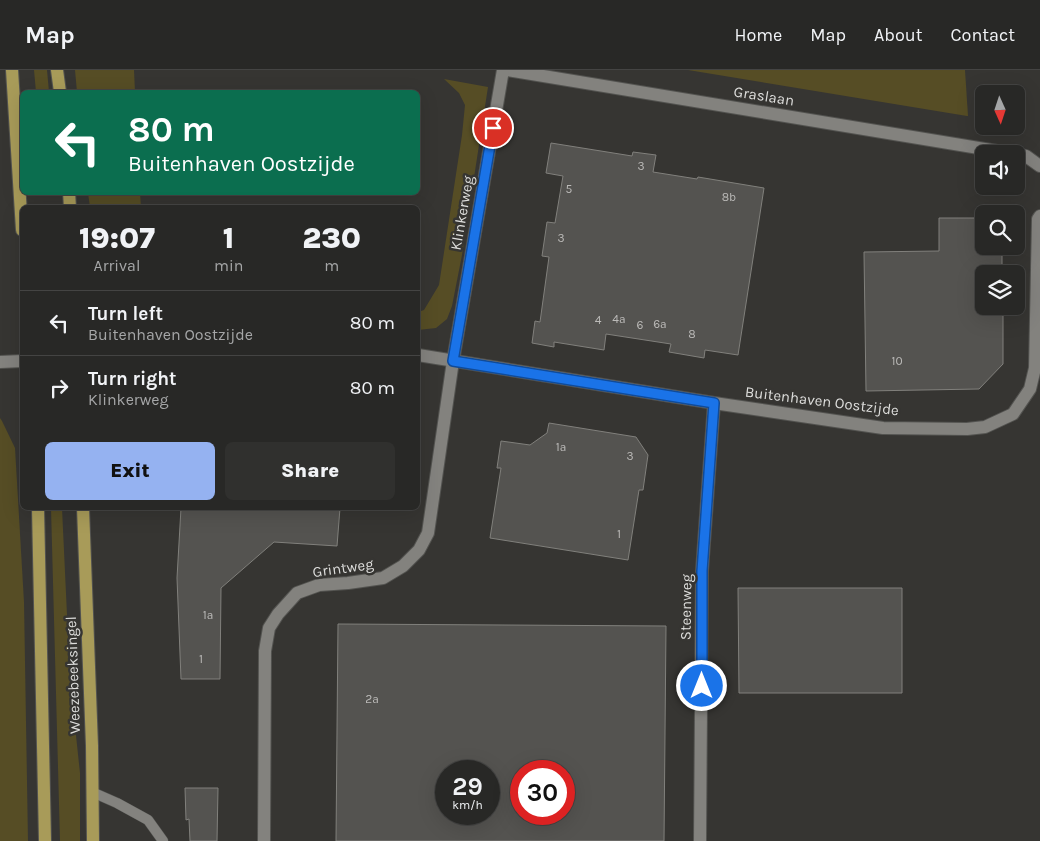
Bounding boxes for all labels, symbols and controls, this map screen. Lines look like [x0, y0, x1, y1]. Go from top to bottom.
text: Map [25, 21, 75, 49]
text: Home [734, 24, 782, 46]
text: Map [810, 24, 846, 46]
text: About [874, 24, 923, 46]
text: Contact [951, 24, 1015, 46]
street label: Graslaan [732, 82, 796, 110]
north arrow [975, 85, 1025, 135]
map controls [975, 85, 1025, 315]
pin [472, 107, 514, 149]
text: 80 m [128, 109, 215, 150]
icon: left [45, 110, 110, 175]
icon: arrive [479, 114, 507, 142]
button: sound [975, 145, 1025, 195]
text: Buitenhaven Oostzijde [128, 151, 355, 177]
house number: 3 [637, 159, 645, 173]
street label: Klinkerweg [447, 174, 478, 252]
house number: 5 [566, 182, 573, 196]
house number: 8b [722, 190, 736, 204]
button: search [975, 205, 1025, 255]
text: 19:07 [79, 220, 155, 256]
text: 1 [223, 220, 234, 256]
text: 230 [302, 220, 361, 256]
house number: 3 [557, 231, 565, 245]
text: Arrival [94, 256, 140, 275]
text: min [214, 256, 243, 275]
text: m [324, 256, 339, 275]
button: layers [975, 265, 1025, 315]
text: Turn left [88, 303, 163, 325]
icon: left [45, 309, 73, 337]
text: 80 m [350, 312, 395, 334]
house number: 4a [612, 312, 626, 326]
house number: 4 [595, 313, 602, 327]
house number: 6a [653, 317, 667, 331]
house number: 6 [637, 318, 644, 332]
text: Buitenhaven Oostzijde [88, 325, 253, 344]
house number: 8 [688, 327, 696, 341]
house number: 10 [891, 354, 903, 368]
text: Turn right [88, 368, 177, 390]
icon: right [45, 374, 73, 402]
text: 80 m [350, 377, 395, 399]
street label: Buitenhaven Oostzijde [744, 383, 900, 419]
text: Klinkerweg [88, 390, 168, 409]
house number: 1a [556, 440, 566, 454]
button: Exit [45, 442, 215, 500]
button: Share [225, 442, 395, 500]
house number: 3 [626, 449, 634, 463]
house number: 1 [617, 527, 621, 541]
street label: Grintweg [311, 555, 375, 581]
street label: Steenweg [676, 573, 696, 640]
house number: 1a [203, 608, 213, 622]
street label: Weezebeeksingel [62, 616, 84, 734]
house number: 1 [199, 652, 203, 666]
position arrow [675, 659, 727, 711]
house number: 2a [365, 692, 379, 706]
speed limit sign: 30 [510, 760, 575, 825]
text: 29 [452, 772, 483, 801]
text: km/h [452, 798, 483, 812]

